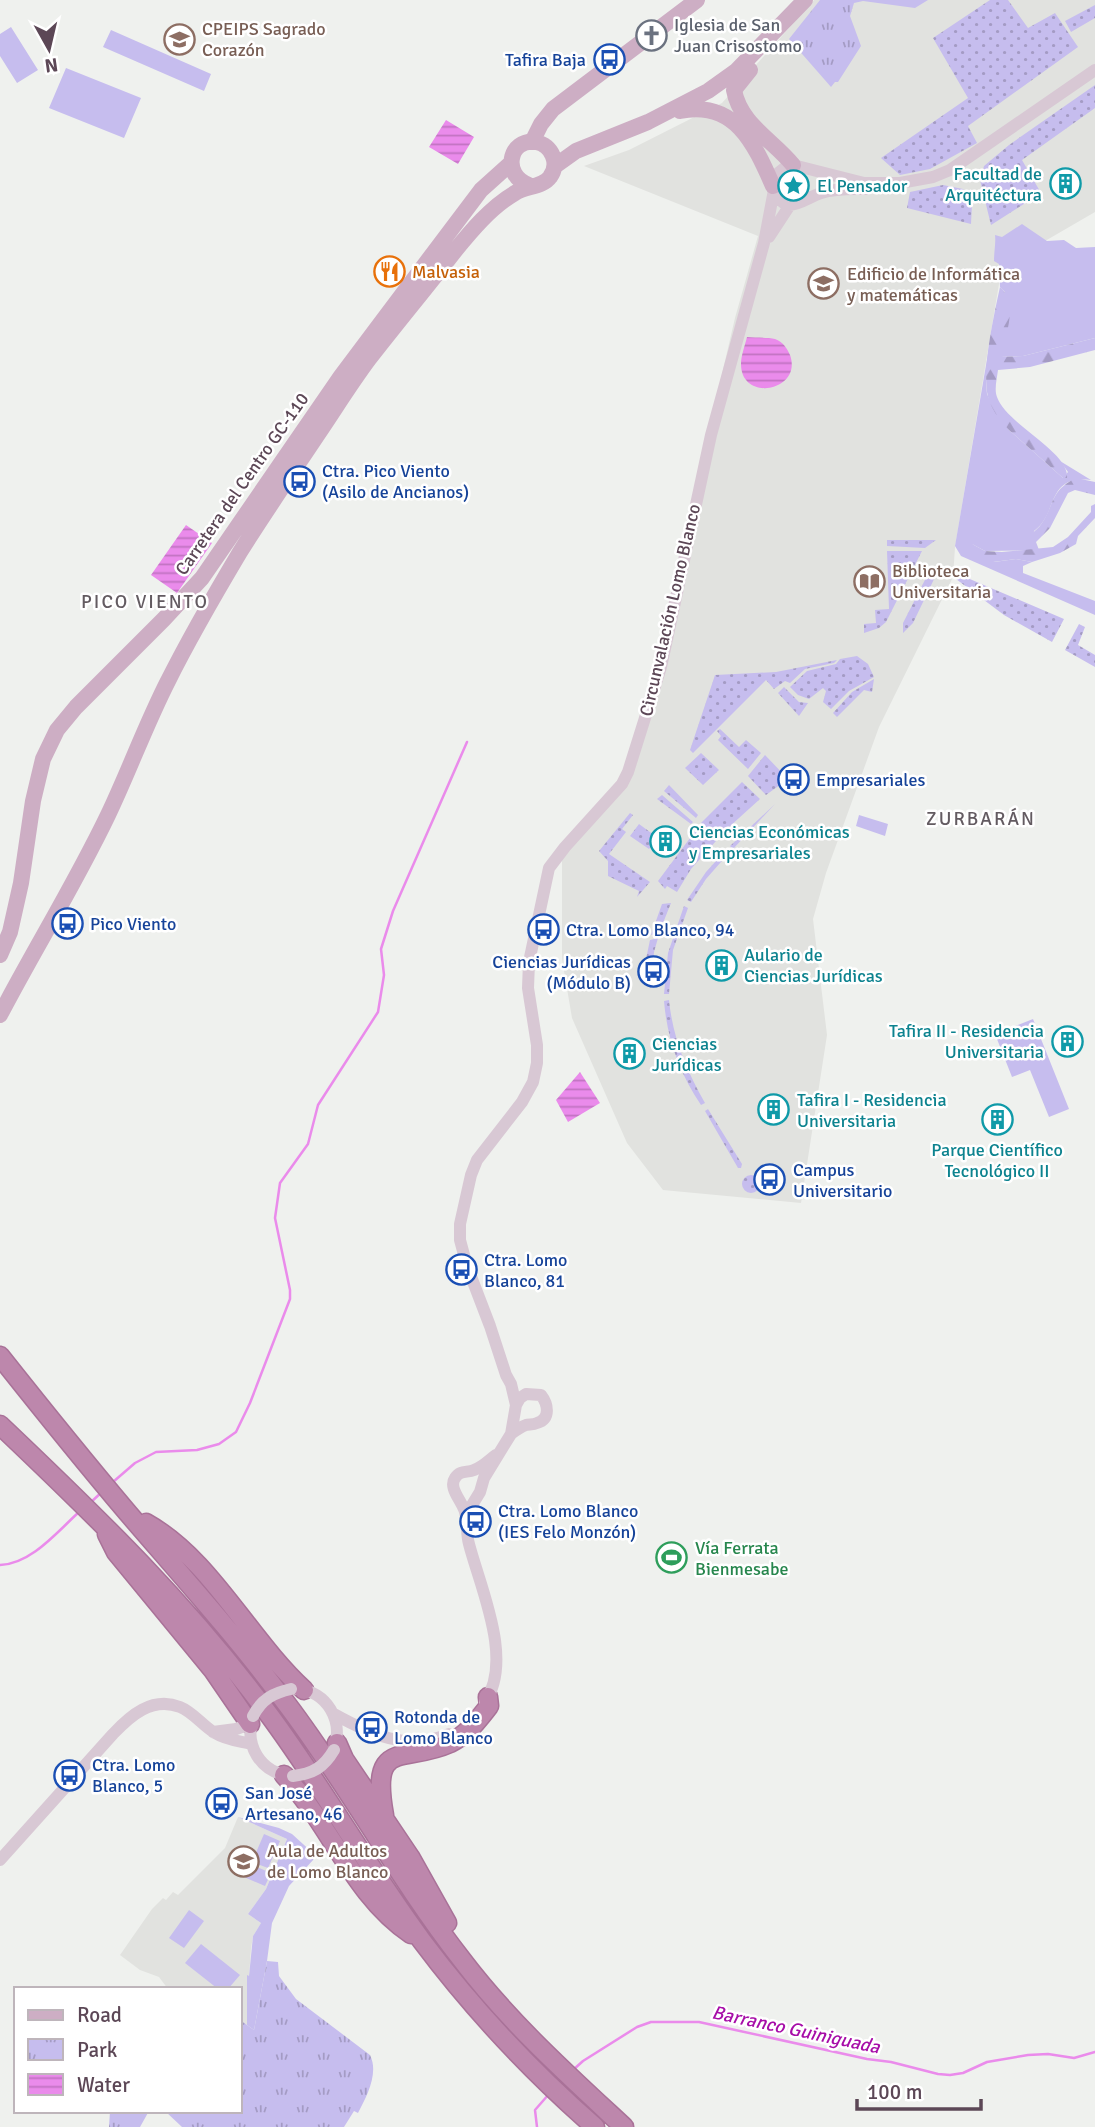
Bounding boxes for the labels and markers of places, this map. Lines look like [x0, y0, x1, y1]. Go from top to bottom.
place label: Iglesia de San Juan Crisostomo [674, 14, 802, 57]
place label: CPEIPS Sagrado Corazón [202, 18, 326, 61]
church icon: Iglesia de San Juan Crisostomo [634, 18, 668, 52]
school or university icon: CPEIPS Sagrado Corazón [162, 22, 196, 56]
bus stop icon: Tafira Baja [592, 43, 626, 77]
place label: Tafira Baja [505, 49, 586, 71]
place label: Facultad de Arquitéctura [945, 163, 1042, 206]
building icon: Facultad de Arquitéctura [1048, 167, 1082, 201]
place icon: El Pensador [777, 169, 811, 203]
place label: El Pensador [817, 175, 908, 197]
restaurant icon: Malvasia [372, 255, 406, 289]
place label: Malvasia [412, 261, 480, 283]
place label: Edificio de Informática y matemáticas [847, 263, 1020, 306]
school or university icon: Edificio de Informática y matemáticas [807, 267, 841, 301]
place label: Ctra. Pico Viento (Asilo de Ancianos) [322, 460, 469, 503]
bus stop icon: Ctra. Pico Viento (Asilo de Ancianos) [282, 464, 316, 498]
place label: Biblioteca Universitaria [892, 560, 991, 603]
library icon: Biblioteca Universitaria [852, 564, 886, 598]
bus stop icon: Empresariales [776, 763, 810, 797]
place label: Empresariales [816, 769, 925, 791]
place label: Ciencias Económicas y Empresariales [689, 821, 850, 864]
building icon: Ciencias Económicas y Empresariales [649, 825, 683, 859]
bus stop icon: Pico Viento [50, 907, 84, 941]
place label: Pico Viento [90, 913, 176, 935]
bus stop icon: Ctra. Lomo Blanco, 94 [526, 913, 560, 947]
place label: Ctra. Lomo Blanco, 94 [566, 919, 735, 941]
place label: Aulario de Ciencias Jurídicas [744, 944, 883, 987]
building icon: Aulario de Ciencias Jurídicas [704, 948, 738, 982]
place label: Ciencias Jurídicas (Módulo B) [492, 951, 631, 994]
bus stop icon: Ciencias Jurídicas (Módulo B) [637, 955, 671, 989]
place label: Tafira II - Residencia Universitaria [889, 1020, 1044, 1063]
building icon: Tafira II - Residencia Universitaria [1050, 1024, 1084, 1058]
place label: Ciencias Jurídicas [652, 1033, 722, 1076]
building icon: Ciencias Jurídicas [612, 1037, 646, 1071]
place label: Tafira I - Residencia Universitaria [797, 1089, 947, 1132]
building icon: Tafira I - Residencia Universitaria [757, 1093, 791, 1127]
building icon: Parque Científico Tecnológico II [980, 1102, 1014, 1136]
place label: Parque Científico Tecnológico II [931, 1139, 1063, 1182]
place label: Campus Universitario [793, 1159, 892, 1202]
bus stop icon: Campus Universitario [753, 1163, 787, 1197]
place label: Ctra. Lomo Blanco, 81 [484, 1249, 567, 1292]
bus stop icon: Ctra. Lomo Blanco, 81 [444, 1253, 478, 1287]
place label: Ctra. Lomo Blanco (IES Felo Monzón) [498, 1500, 638, 1543]
bus stop icon: Ctra. Lomo Blanco (IES Felo Monzón) [458, 1504, 492, 1538]
place label: Vía Ferrata Bienmesabe [695, 1537, 788, 1580]
sports icon: Vía Ferrata Bienmesabe [655, 1541, 689, 1575]
place label: Rotonda de Lomo Blanco [394, 1706, 493, 1749]
bus stop icon: Rotonda de Lomo Blanco [354, 1710, 388, 1744]
place label: Ctra. Lomo Blanco, 5 [92, 1754, 175, 1797]
bus stop icon: Ctra. Lomo Blanco, 5 [52, 1758, 86, 1792]
place label: San José Artesano, 46 [245, 1782, 342, 1825]
bus stop icon: San José Artesano, 46 [205, 1786, 239, 1820]
place label: Aula de Adultos de Lomo Blanco [267, 1840, 388, 1883]
school or university icon: Aula de Adultos de Lomo Blanco [227, 1844, 261, 1878]

